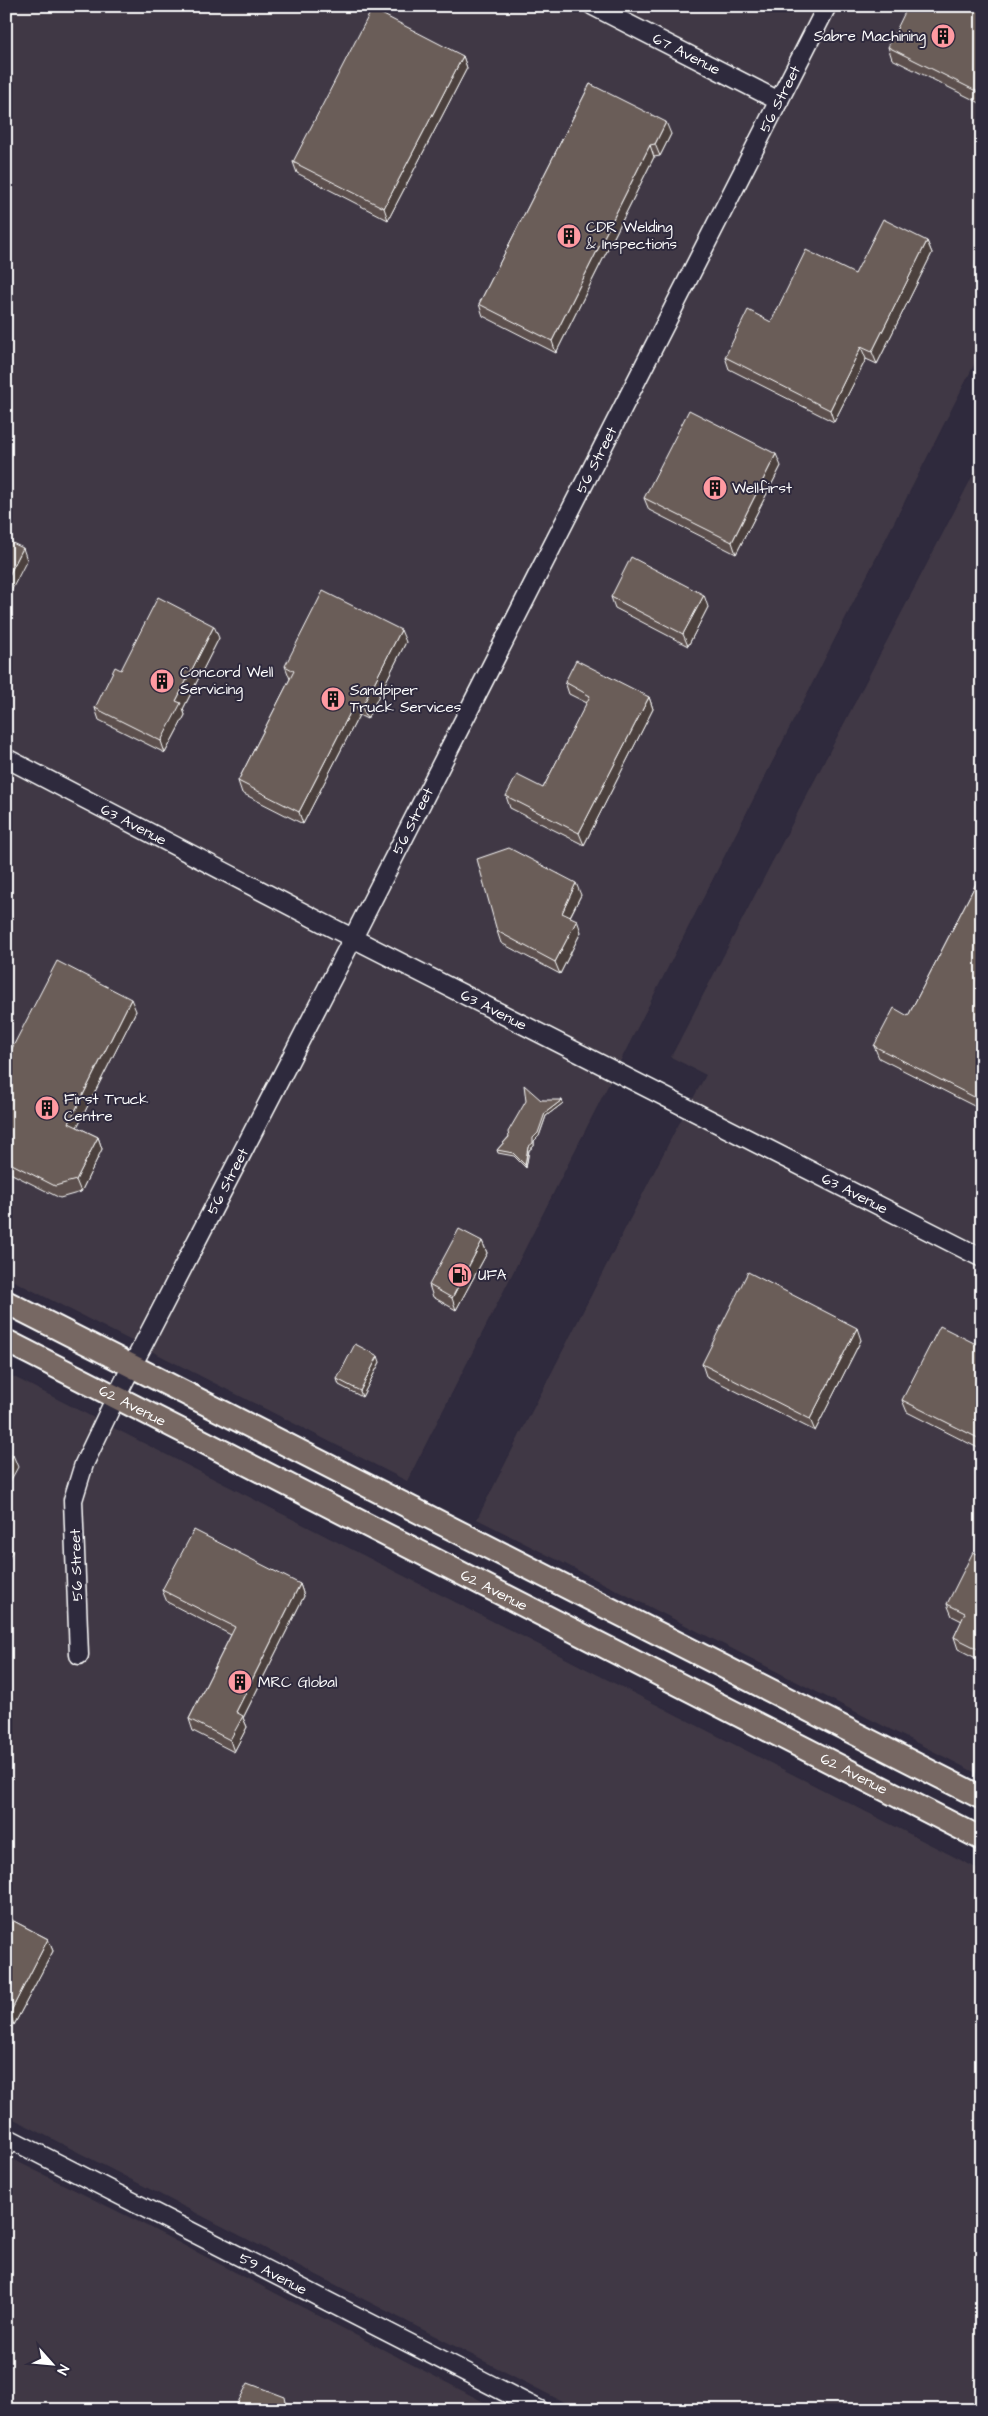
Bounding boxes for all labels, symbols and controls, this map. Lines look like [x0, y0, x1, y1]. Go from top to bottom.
building icon: Sabre Machining [930, 23, 956, 49]
place label: Sabre Machining [814, 26, 926, 48]
street label: 67 Avenue [649, 28, 724, 80]
street label: 56 Street [754, 62, 806, 136]
place label: CDR Welding & Inspections [586, 217, 678, 255]
building icon: CDR Welding & Inspections [556, 223, 582, 249]
street label: 56 Street [571, 423, 622, 497]
building icon: Wellfirst [702, 475, 728, 501]
place label: Wellfirst [732, 478, 792, 499]
place label: Concord Well Servicing [180, 662, 273, 701]
building icon: Concord Well Servicing [149, 668, 175, 694]
place label: Sandpiper Truck Services [350, 680, 462, 718]
building icon: Sandpiper Truck Services [320, 686, 346, 712]
street label: 56 Street [387, 784, 439, 858]
street label: 63 Avenue [97, 799, 170, 851]
street label: 63 Avenue [457, 985, 530, 1036]
place label: First Truck Centre [64, 1089, 148, 1127]
building icon: First Truck Centre [34, 1095, 60, 1121]
street label: 56 Street [202, 1144, 254, 1218]
street label: 63 Avenue [818, 1168, 891, 1219]
fuel station icon: UFA [447, 1262, 473, 1288]
place label: UFA [478, 1265, 507, 1286]
street label: 62 Avenue [95, 1380, 169, 1432]
street label: 56 Street [65, 1528, 88, 1601]
street label: 62 Avenue [457, 1565, 531, 1616]
building icon: MRC Global [227, 1669, 253, 1695]
place label: MRC Global [258, 1672, 337, 1693]
street label: 62 Avenue [817, 1748, 891, 1800]
street label: 59 Avenue [235, 2248, 311, 2300]
north arrow [28, 2338, 78, 2388]
text: N [52, 2361, 74, 2378]

